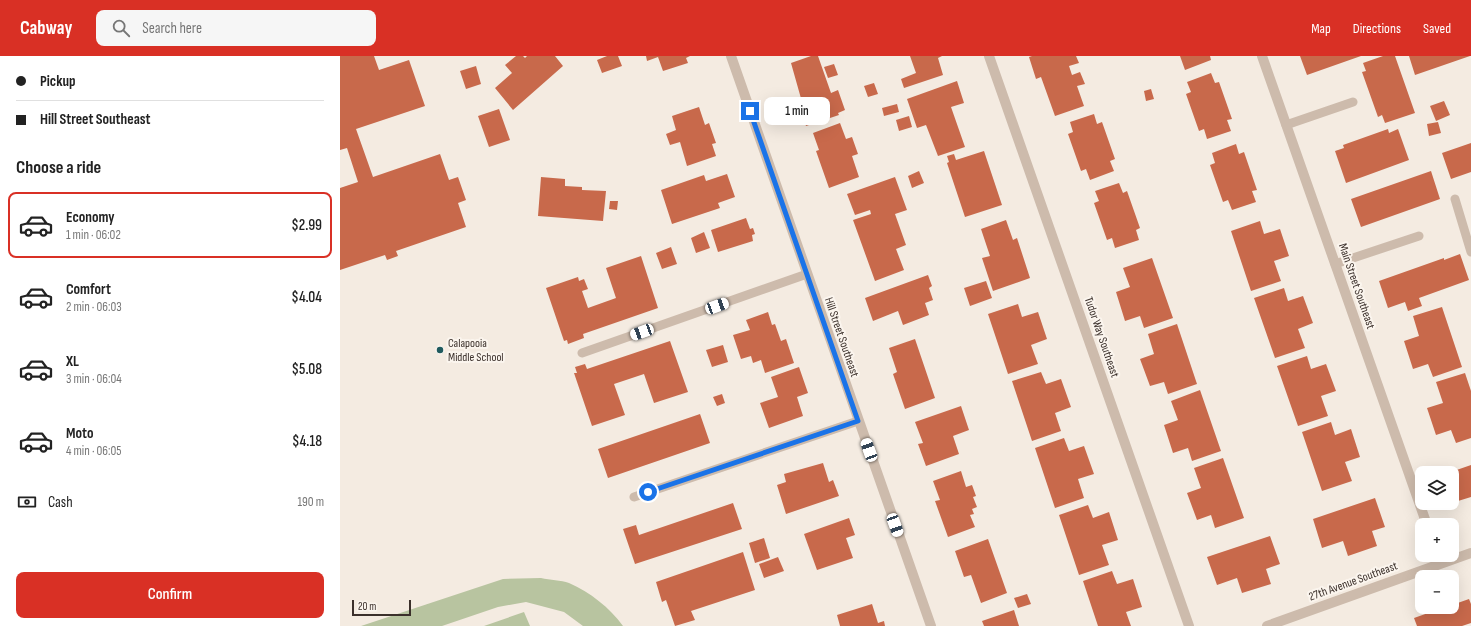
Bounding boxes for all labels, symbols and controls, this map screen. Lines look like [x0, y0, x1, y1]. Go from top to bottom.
search box [96, 10, 376, 46]
text: Cabway [20, 17, 72, 40]
icon: search [110, 17, 132, 39]
text: Search here [142, 19, 202, 38]
text: Map [1311, 20, 1331, 37]
text: Directions [1353, 20, 1401, 37]
text: Saved [1423, 20, 1451, 37]
text: Pickup [40, 72, 76, 91]
callout: 1 min [764, 97, 830, 125]
route end [741, 102, 759, 120]
text: 1 min [785, 103, 809, 119]
text: Hill Street Southeast [40, 110, 150, 129]
text: Choose a ride [16, 157, 101, 178]
icon: car [18, 207, 54, 243]
text: Economy [66, 208, 115, 227]
text: $2.99 [291, 216, 322, 235]
text: 1 min · 06:02 [66, 227, 121, 243]
street label: Main Street Southeast [1335, 241, 1378, 331]
icon: car [18, 279, 54, 315]
text: Comfort [66, 280, 111, 299]
text: $4.04 [291, 288, 322, 307]
street label: Hill Street Southeast [821, 295, 862, 379]
street label: Tudor Way Southeast [1081, 295, 1122, 380]
car [704, 296, 730, 316]
text: 2 min · 06:03 [66, 299, 122, 315]
car [629, 322, 655, 342]
place label: Calapooia Middle School [448, 336, 504, 365]
marker: Calapooia Middle School [435, 345, 445, 355]
icon: car [18, 351, 54, 387]
text: XL [66, 352, 79, 371]
text: $5.08 [291, 360, 322, 379]
text: 3 min · 06:04 [66, 371, 122, 387]
icon: car [18, 423, 54, 459]
text: Moto [66, 424, 93, 443]
text: $4.18 [292, 432, 322, 451]
car [859, 437, 879, 463]
text: 4 min · 06:05 [66, 443, 122, 459]
map controls [1415, 466, 1459, 614]
button: layers [1415, 466, 1459, 510]
route start [639, 483, 657, 501]
icon: cash [16, 491, 38, 513]
text: Cash [48, 493, 73, 512]
text: 190 m [297, 494, 324, 510]
car [885, 512, 905, 538]
button: + [1415, 518, 1459, 562]
street label: 27th Avenue Southeast [1307, 558, 1400, 604]
button: − [1415, 570, 1459, 614]
button: Confirm [16, 572, 324, 618]
scale bar [352, 598, 411, 617]
text: 20 m [358, 600, 376, 613]

